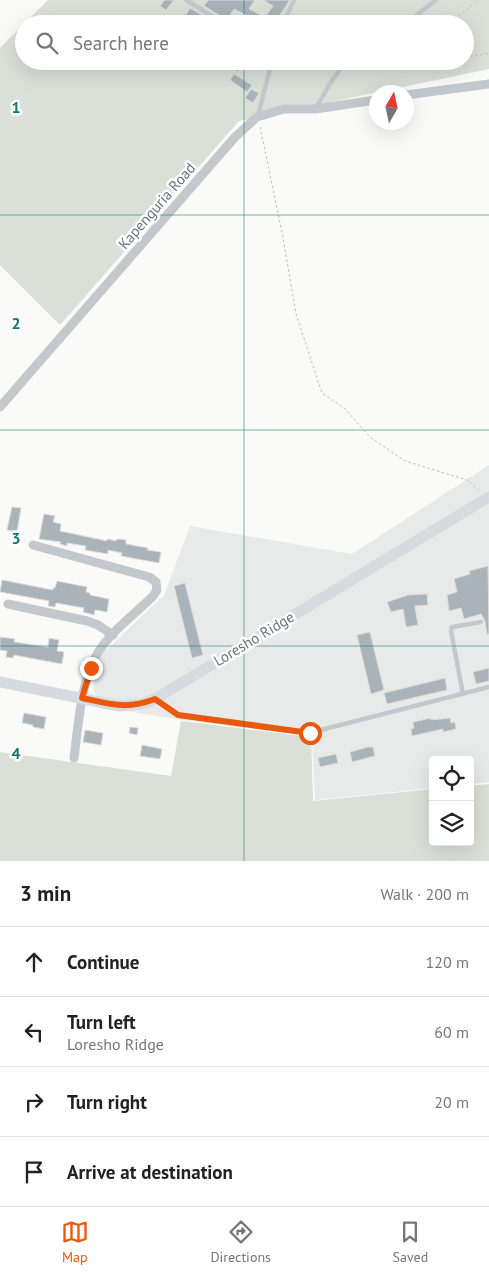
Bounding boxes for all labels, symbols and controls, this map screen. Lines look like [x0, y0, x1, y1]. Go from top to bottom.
search box [15, 15, 474, 70]
icon: search [33, 29, 61, 57]
text: Search here [73, 31, 169, 55]
north arrow [369, 85, 414, 130]
text: 1 [11, 97, 21, 117]
street label: Kapenguria Road [114, 158, 199, 253]
text: 2 [11, 313, 21, 333]
text: 3 [11, 528, 21, 548]
street label: Loresho Ridge [210, 607, 298, 670]
route end [80, 657, 103, 680]
route start [299, 722, 322, 745]
text: 4 [11, 743, 21, 763]
map controls [429, 756, 474, 846]
button: locate [429, 756, 474, 801]
button: layers [429, 801, 474, 846]
text: 3 min [20, 880, 71, 907]
text: Walk · 200 m [380, 884, 469, 904]
icon: ahead [20, 948, 48, 976]
text: Continue [67, 950, 139, 974]
text: 120 m [426, 952, 469, 972]
text: Turn left [67, 1010, 136, 1034]
icon: left [20, 1018, 48, 1046]
text: 60 m [434, 1022, 469, 1042]
text: Loresho Ridge [67, 1034, 164, 1054]
icon: right [20, 1088, 48, 1116]
text: Turn right [67, 1090, 147, 1114]
text: 20 m [434, 1092, 469, 1112]
icon: arrive [20, 1158, 48, 1186]
text: Arrive at destination [67, 1160, 233, 1184]
tab: Map [61, 1218, 89, 1266]
tab: Directions [210, 1218, 271, 1266]
tab: Saved [393, 1218, 428, 1266]

